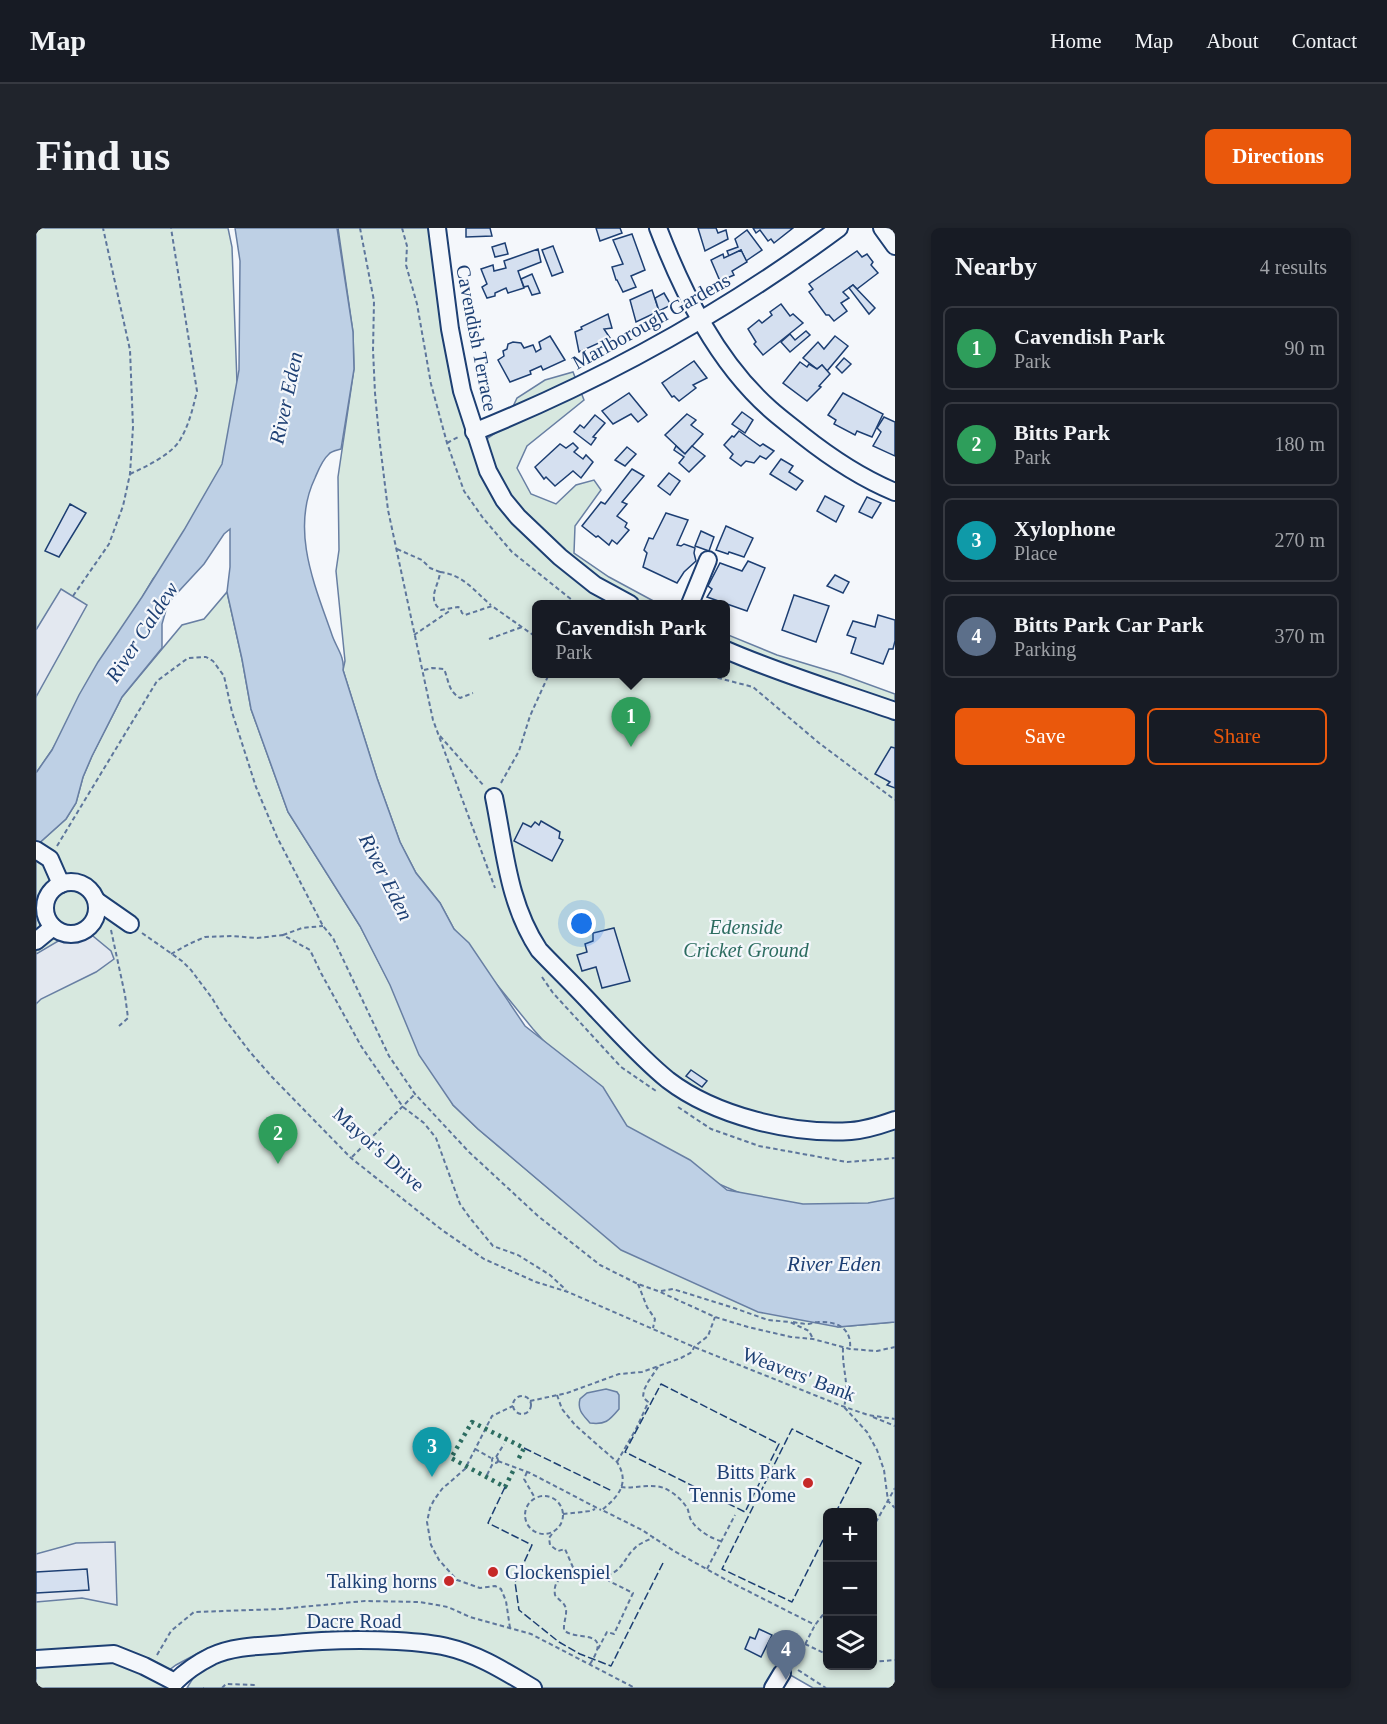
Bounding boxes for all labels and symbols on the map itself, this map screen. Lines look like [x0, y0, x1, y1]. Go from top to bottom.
street label: Cavendish Terrace [452, 263, 502, 413]
street label: Marlborough Gardens [568, 268, 734, 374]
water label: River Eden [264, 350, 307, 447]
water label: River Caldew [100, 577, 183, 688]
pin: 1 [612, 698, 650, 747]
water label: River Eden [354, 829, 418, 924]
your location [567, 909, 596, 938]
park label: Edenside Cricket Ground [683, 916, 810, 961]
street label: Mayor's Drive [328, 1102, 429, 1197]
pin: 2 [258, 1114, 298, 1164]
water label: River Eden [786, 1252, 881, 1276]
street label: Weavers' Bank [739, 1342, 859, 1406]
pin: 3 [412, 1428, 452, 1477]
place label: Bitts Park Tennis Dome [689, 1461, 796, 1506]
marker: Bitts Park Tennis Dome [801, 1476, 815, 1490]
place label: Glockenspiel [505, 1561, 611, 1584]
marker: Glockenspiel [486, 1565, 500, 1579]
place label: Talking horns [327, 1570, 437, 1593]
marker: Talking horns [442, 1574, 456, 1588]
street label: Dacre Road [307, 1610, 401, 1632]
pin: 4 [766, 1630, 806, 1680]

